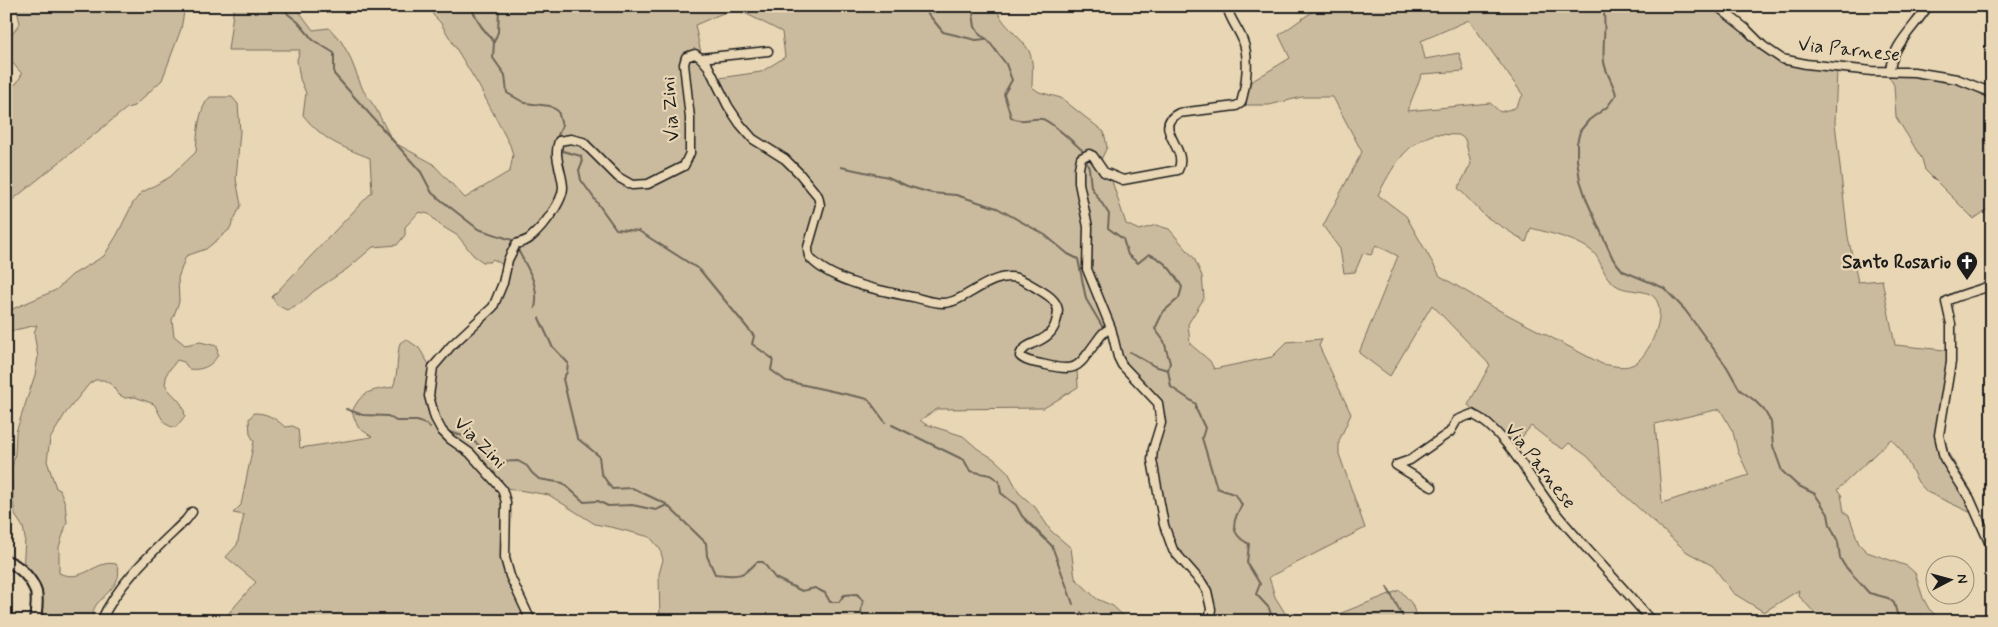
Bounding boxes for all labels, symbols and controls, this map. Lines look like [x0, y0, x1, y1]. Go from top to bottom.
street label: Via Parnese [1797, 32, 1901, 68]
street label: Via Zini [656, 76, 686, 142]
place label: Santo Rosario [1842, 250, 1951, 275]
church icon: Santo Rosario [1955, 250, 1979, 281]
street label: Via Zini [448, 411, 512, 475]
street label: Via Parnese [1499, 418, 1581, 514]
north arrow [1926, 554, 1976, 604]
text: N [1952, 573, 1971, 584]

